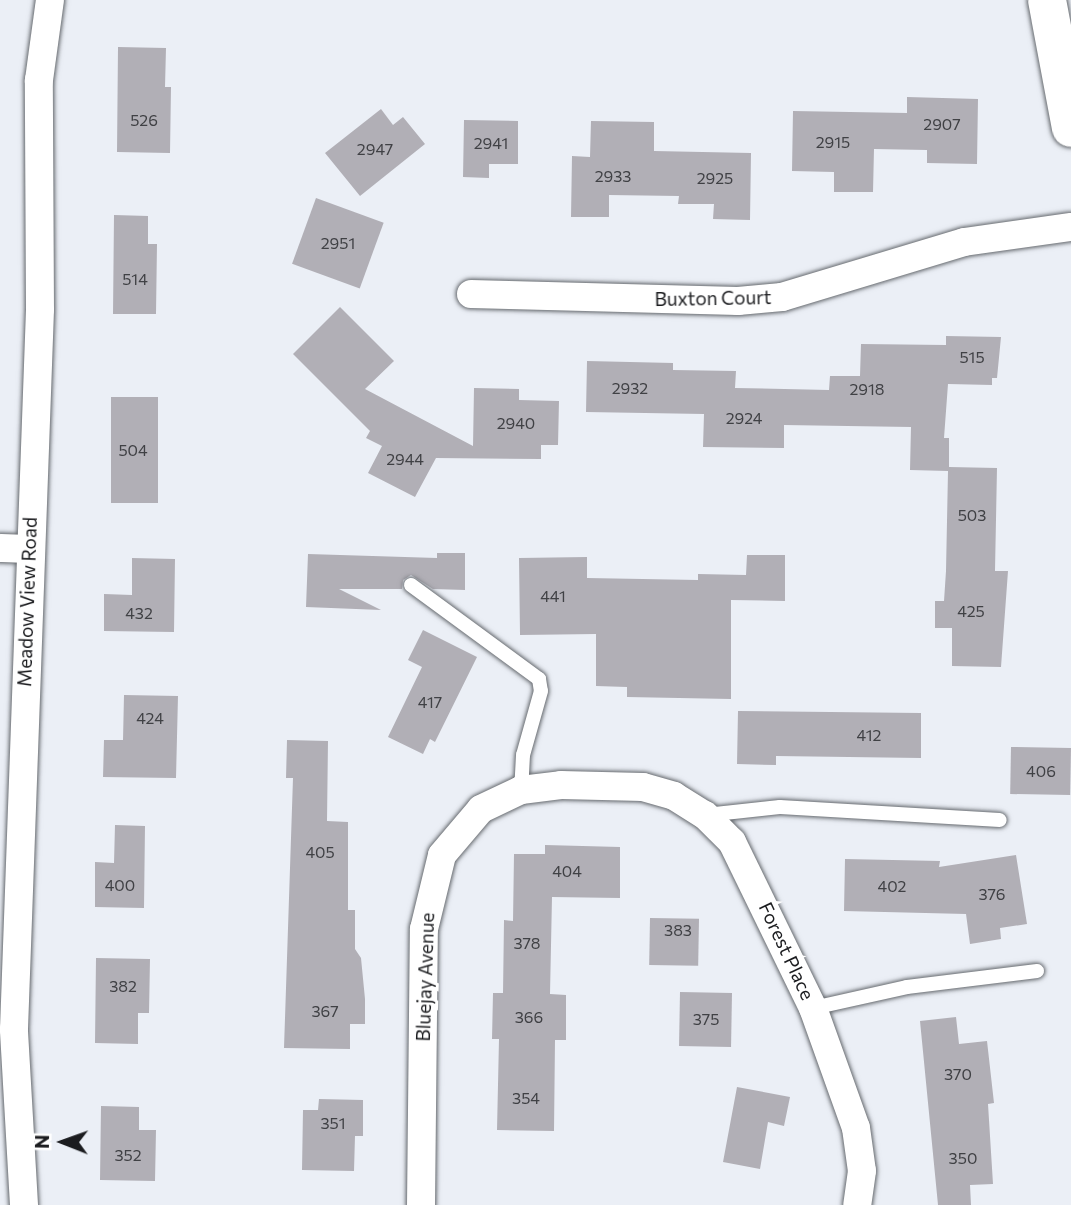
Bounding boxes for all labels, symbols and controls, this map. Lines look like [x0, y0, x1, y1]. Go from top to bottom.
house number: 526 [130, 110, 158, 130]
house number: 2907 [923, 114, 961, 134]
house number: 2915 [816, 132, 850, 152]
house number: 2941 [474, 133, 508, 153]
house number: 2947 [357, 139, 393, 159]
house number: 2933 [595, 166, 631, 186]
house number: 2925 [697, 168, 733, 188]
house number: 2951 [321, 233, 355, 253]
house number: 514 [122, 269, 148, 289]
street label: Buxton Court [654, 286, 772, 310]
house number: 515 [959, 347, 985, 367]
house number: 2932 [612, 378, 648, 398]
house number: 2918 [849, 379, 885, 399]
house number: 2924 [726, 408, 762, 428]
house number: 2940 [497, 413, 535, 433]
house number: 504 [118, 440, 148, 460]
house number: 2944 [386, 449, 424, 469]
house number: 503 [958, 505, 986, 525]
street label: Meadow View Road [13, 517, 41, 687]
house number: 441 [540, 586, 566, 606]
house number: 425 [957, 601, 985, 621]
house number: 432 [125, 603, 153, 623]
house number: 417 [418, 692, 442, 712]
house number: 424 [136, 708, 164, 728]
house number: 412 [857, 725, 881, 745]
house number: 406 [1026, 761, 1056, 781]
house number: 405 [305, 842, 335, 862]
house number: 404 [552, 861, 582, 881]
house number: 400 [105, 875, 135, 895]
house number: 402 [878, 876, 906, 896]
house number: 376 [978, 884, 1006, 904]
street label: Forest Place [754, 898, 820, 1004]
street label: Bluejay Avenue [411, 912, 439, 1042]
house number: 383 [664, 920, 692, 940]
house number: 378 [513, 933, 541, 953]
house number: 382 [109, 976, 137, 996]
house number: 367 [311, 1001, 339, 1021]
house number: 366 [515, 1007, 543, 1027]
house number: 375 [693, 1009, 719, 1029]
house number: 370 [944, 1064, 972, 1084]
house number: 354 [512, 1088, 540, 1108]
north arrow [28, 1107, 98, 1177]
house number: 351 [320, 1113, 346, 1133]
text: N [30, 1134, 53, 1149]
house number: 352 [114, 1145, 142, 1165]
house number: 350 [949, 1148, 977, 1168]

